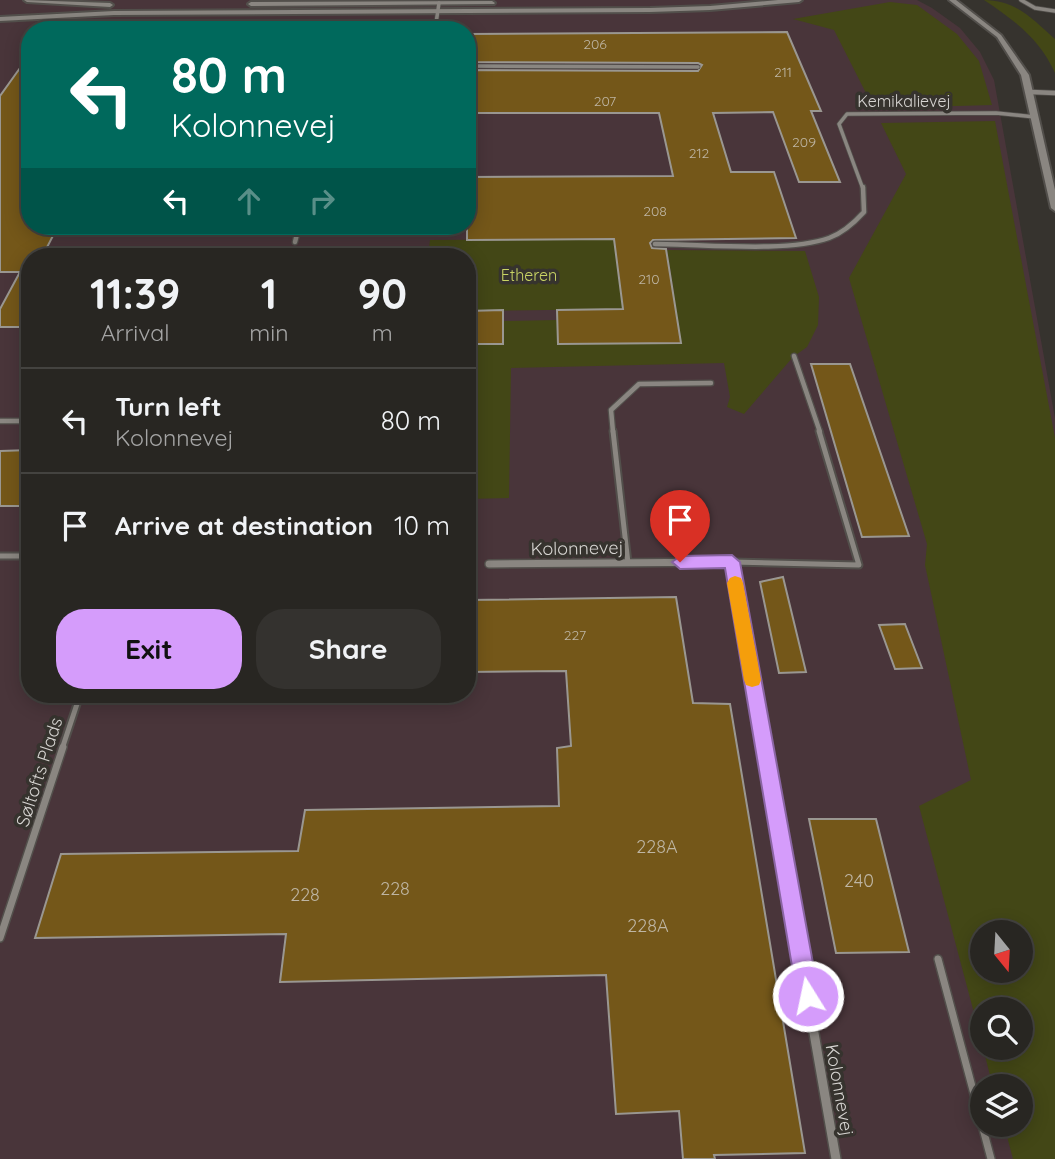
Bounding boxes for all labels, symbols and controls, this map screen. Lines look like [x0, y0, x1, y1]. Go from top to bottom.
house number: 206 [583, 35, 607, 53]
text: 80 m [171, 44, 287, 105]
icon: left [56, 49, 147, 140]
house number: 211 [774, 63, 792, 81]
street label: Kemikalievej [857, 91, 951, 111]
house number: 207 [594, 92, 616, 110]
text: Kolonnevej [171, 105, 336, 145]
house number: 209 [792, 133, 816, 151]
house number: 212 [689, 144, 710, 162]
icon: left [157, 182, 195, 220]
icon: ahead [230, 182, 268, 220]
icon: right [303, 182, 341, 220]
house number: 208 [643, 202, 667, 220]
park label: Etheren [501, 265, 557, 285]
text: 11:39 [90, 267, 180, 320]
text: 1 [261, 267, 277, 320]
text: 90 [357, 267, 407, 320]
house number: 210 [638, 270, 660, 288]
text: Arrival [101, 318, 170, 347]
text: min [249, 318, 289, 347]
text: m [372, 318, 393, 347]
text: Turn left [115, 390, 222, 423]
icon: left [56, 402, 94, 440]
text: 80 m [381, 404, 441, 437]
text: Kolonnevej [115, 423, 234, 452]
pin [650, 490, 710, 562]
icon: arrive [661, 501, 699, 539]
icon: arrive [56, 507, 94, 545]
text: Arrive at destination [115, 509, 373, 542]
text: 10 m [394, 509, 450, 542]
street label: Kolonnevej [530, 536, 624, 560]
button: Exit [56, 609, 242, 689]
button: Share [256, 609, 441, 689]
house number: 227 [564, 626, 586, 644]
street label: Søltofts Plads [11, 715, 67, 829]
house number: 228A [636, 835, 678, 858]
house number: 240 [844, 869, 874, 892]
house number: 228 [380, 877, 410, 900]
house number: 228 [290, 883, 320, 906]
house number: 228A [627, 914, 669, 937]
north arrow [970, 920, 1032, 984]
map controls [970, 920, 1033, 1137]
position arrow [771, 959, 845, 1033]
button: search [970, 997, 1033, 1060]
street label: Kolonnevej [821, 1042, 859, 1138]
button: layers [970, 1074, 1033, 1137]

